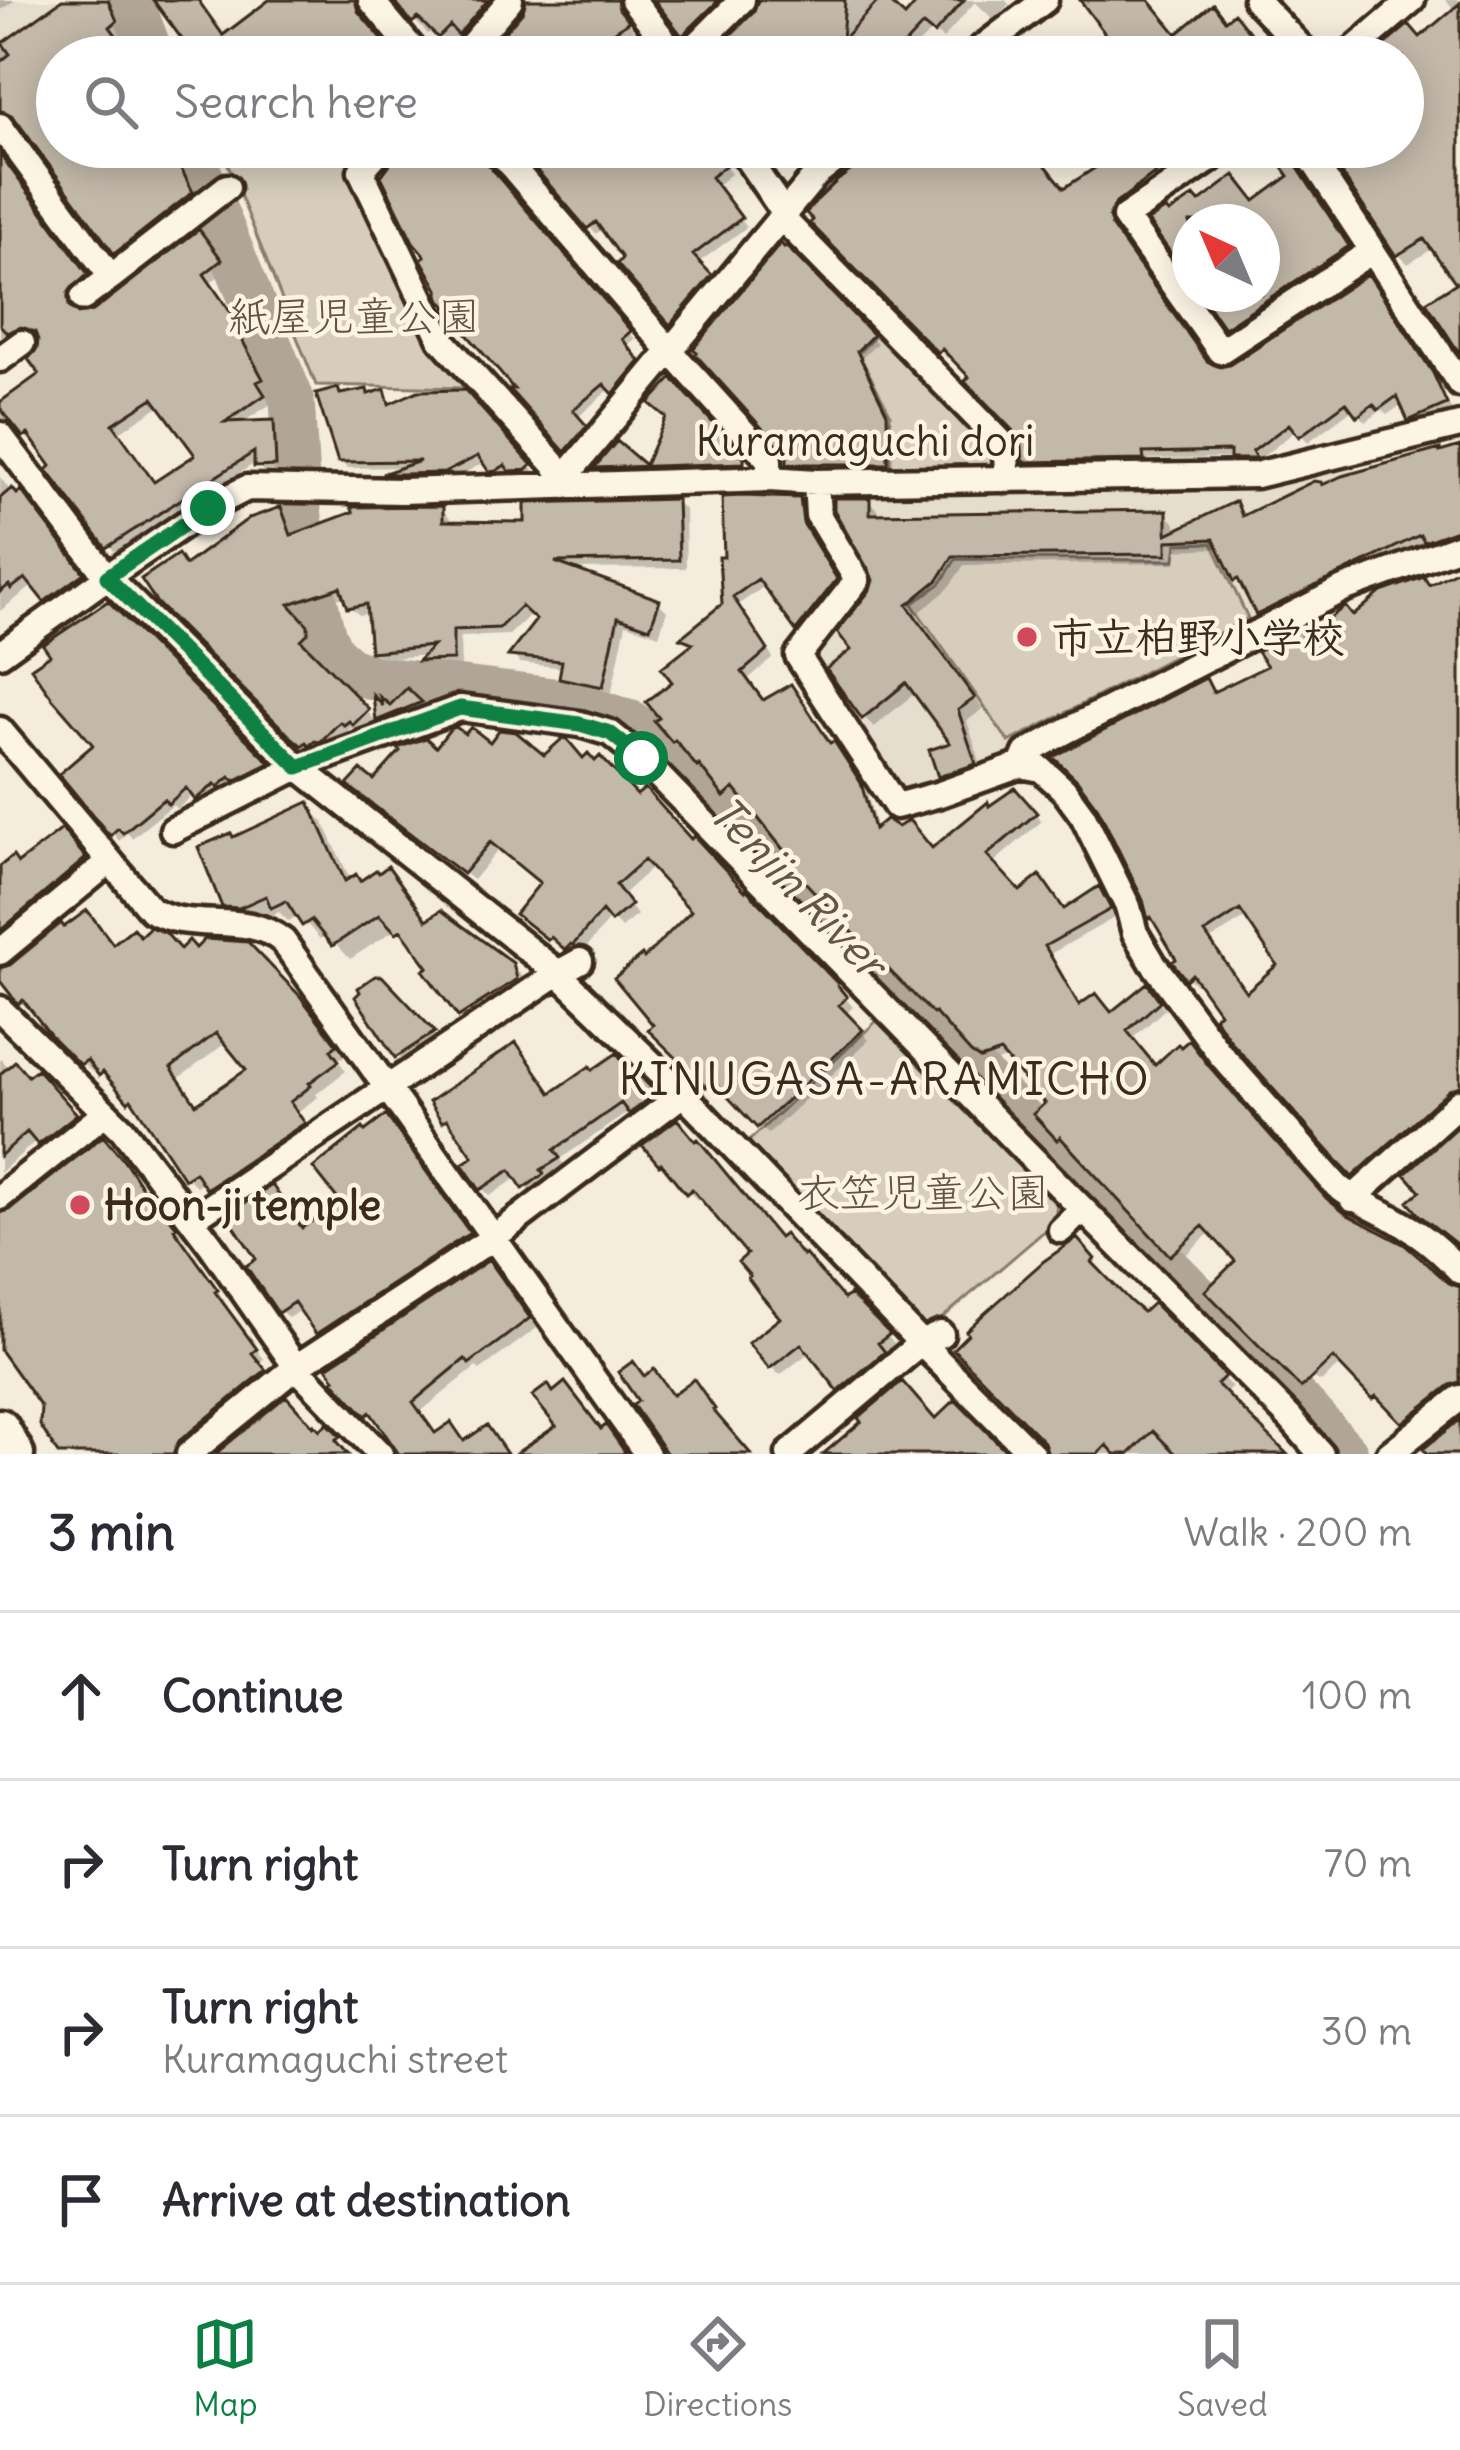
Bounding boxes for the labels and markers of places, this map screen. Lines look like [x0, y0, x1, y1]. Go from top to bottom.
place label: 市立柏野小学校 [1051, 611, 1345, 663]
marker: 市立柏野小学校 [1014, 624, 1040, 650]
place label: Hoon-ji temple [104, 1179, 381, 1231]
marker: Hoon-ji temple [67, 1192, 93, 1218]

